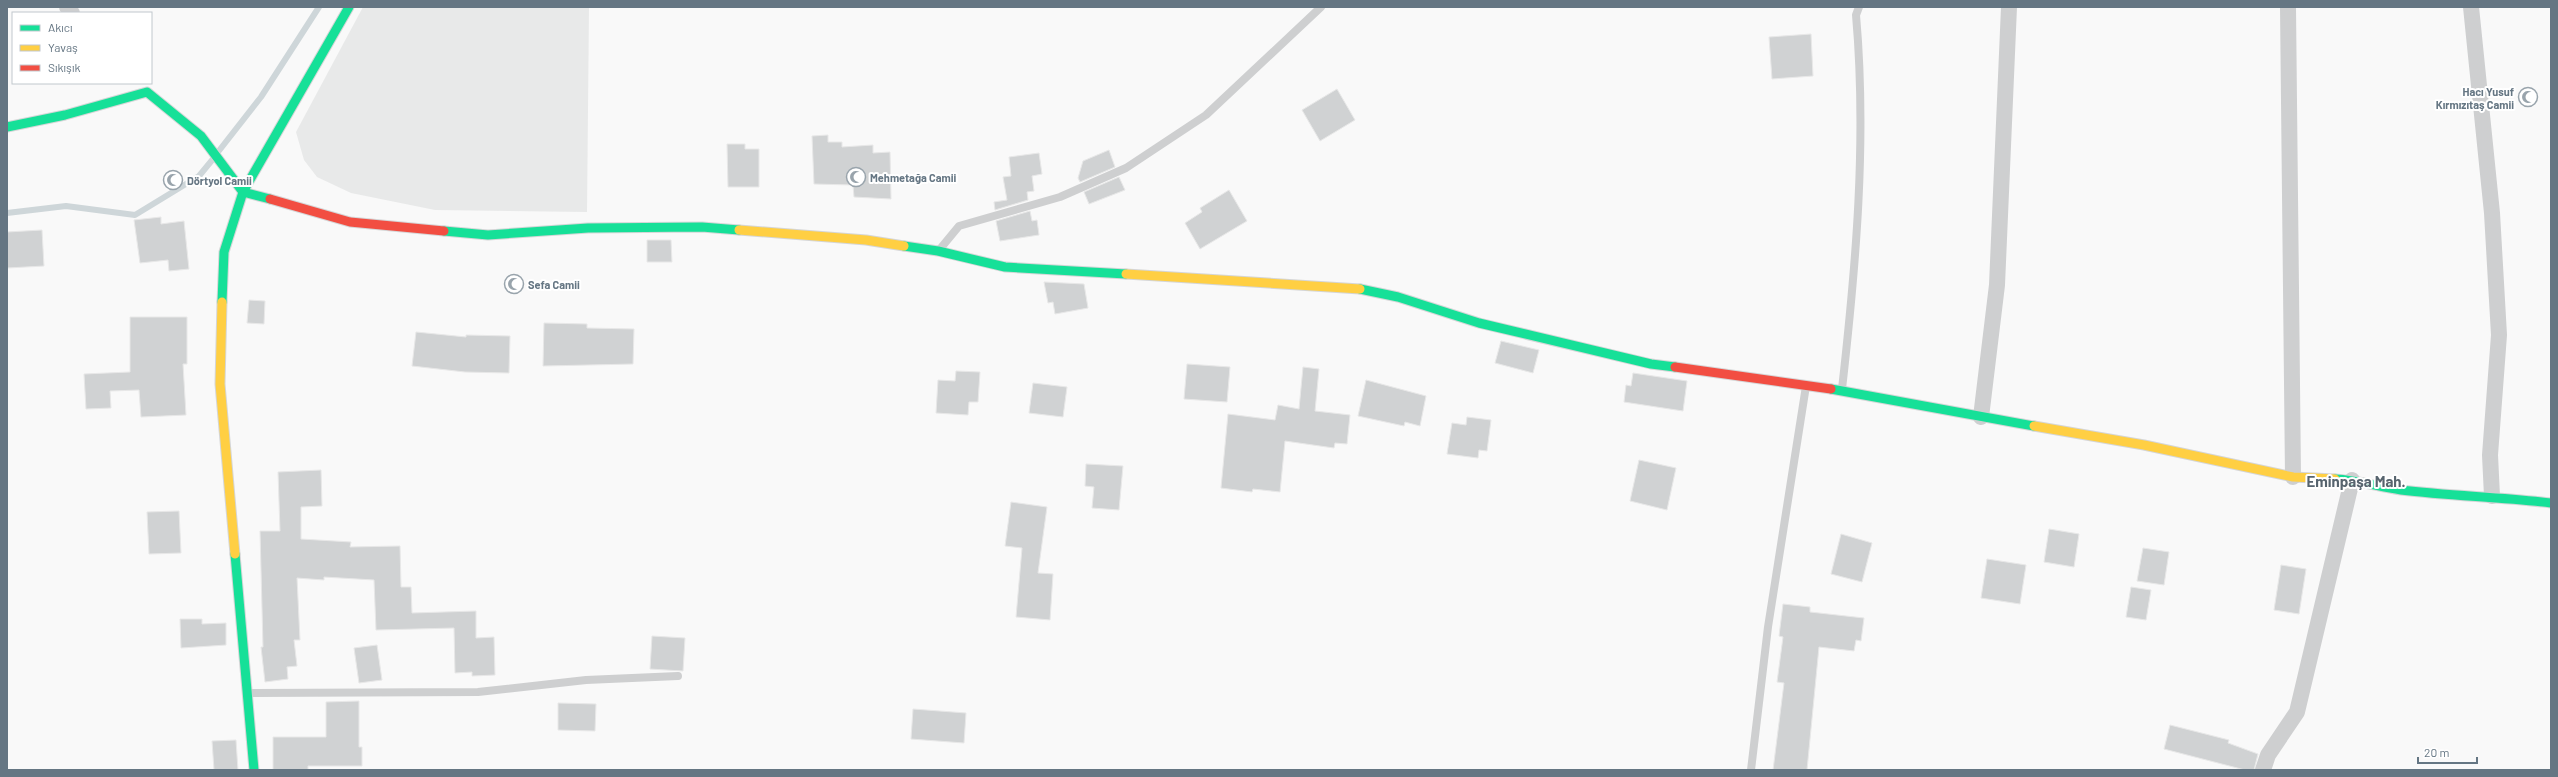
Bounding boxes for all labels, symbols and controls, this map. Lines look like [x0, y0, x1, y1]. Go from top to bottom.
legend [12, 12, 152, 84]
text: Akıcı [48, 20, 73, 34]
text: Yavaş [48, 40, 78, 54]
text: Sıkışık [48, 60, 80, 74]
place label: Hacı Yusuf Kırmızıtaş Camii [2436, 85, 2514, 111]
mosque icon: Hacı Yusuf Kırmızıtaş Camii [2517, 86, 2539, 108]
mosque icon: Mehmetağa Camii [845, 166, 867, 188]
mosque icon: Dörtyol Camii [162, 169, 184, 191]
place label: Mehmetağa Camii [870, 171, 956, 184]
place label: Dörtyol Camii [187, 174, 252, 187]
mosque icon: Sefa Camii [503, 273, 525, 295]
place label: Sefa Camii [528, 278, 580, 291]
district label: Eminpaşa Mah. [2306, 472, 2406, 490]
scale bar [2418, 739, 2477, 765]
text: 20 m [2424, 745, 2450, 759]

